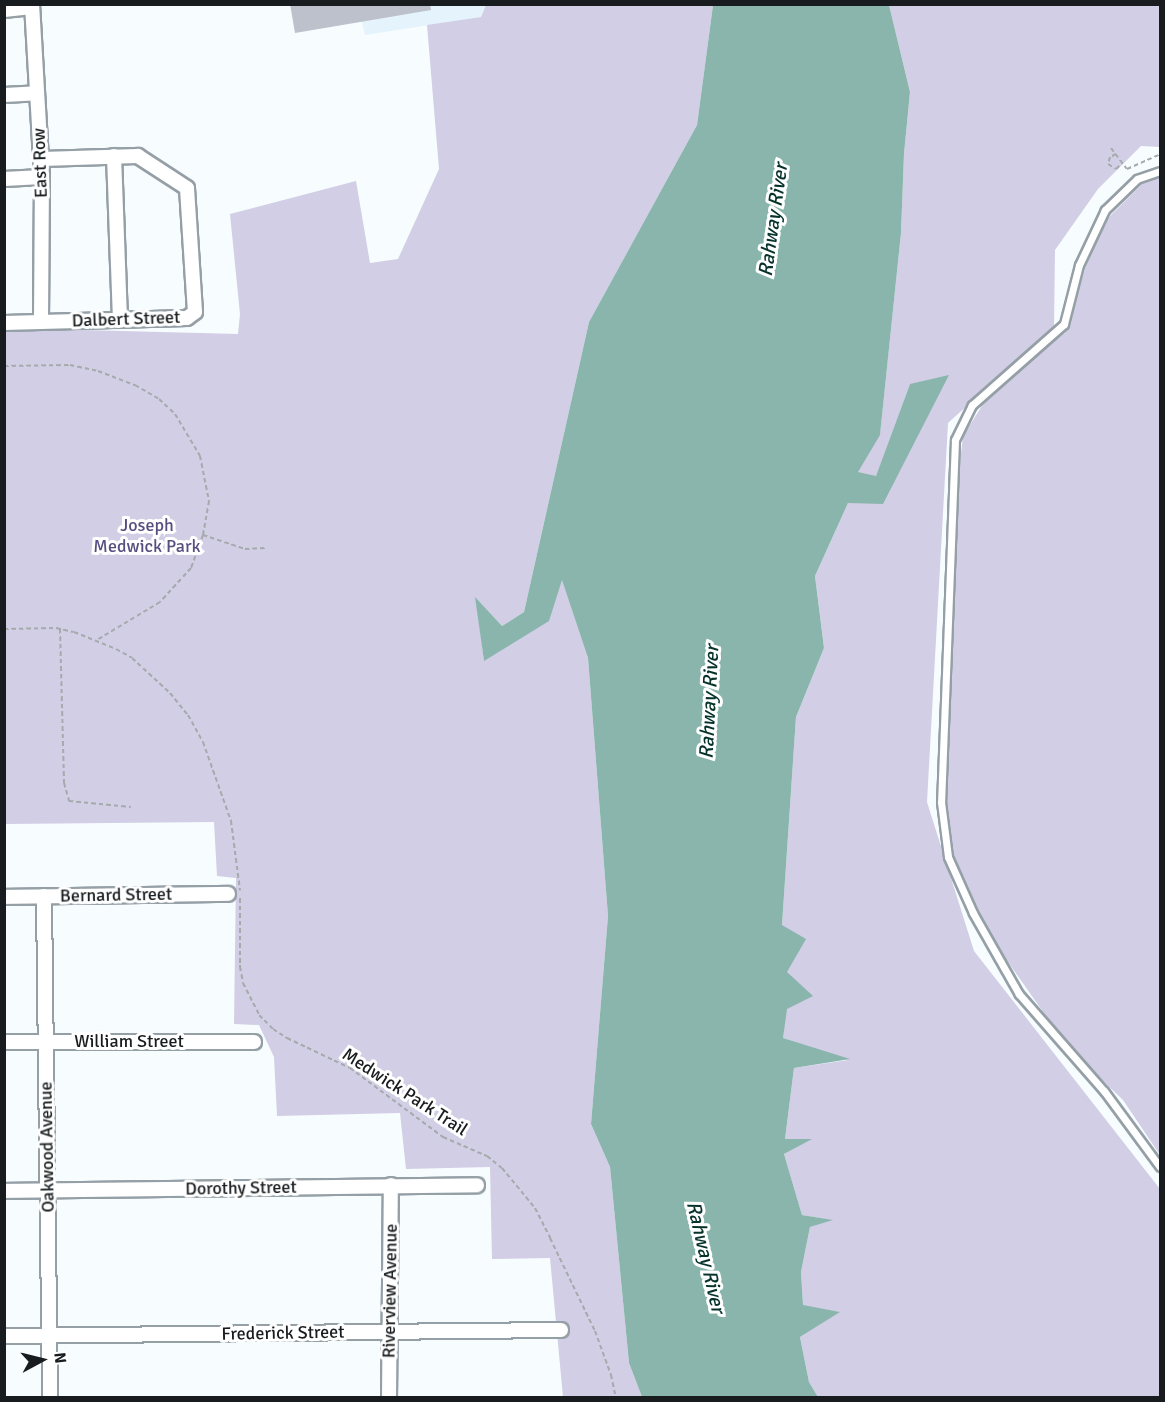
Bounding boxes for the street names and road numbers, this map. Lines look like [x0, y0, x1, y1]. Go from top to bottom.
street label: East Row [28, 128, 52, 198]
street label: Dalbert Street [71, 306, 181, 332]
street label: Bernard Street [60, 883, 172, 907]
street label: William Street [74, 1030, 184, 1052]
street label: Medwick Park Trail [338, 1043, 472, 1141]
street label: Oakwood Avenue [35, 1081, 59, 1213]
street label: Dorothy Street [185, 1176, 297, 1200]
street label: Riverview Avenue [378, 1224, 402, 1358]
street label: Frederick Street [221, 1321, 345, 1345]

